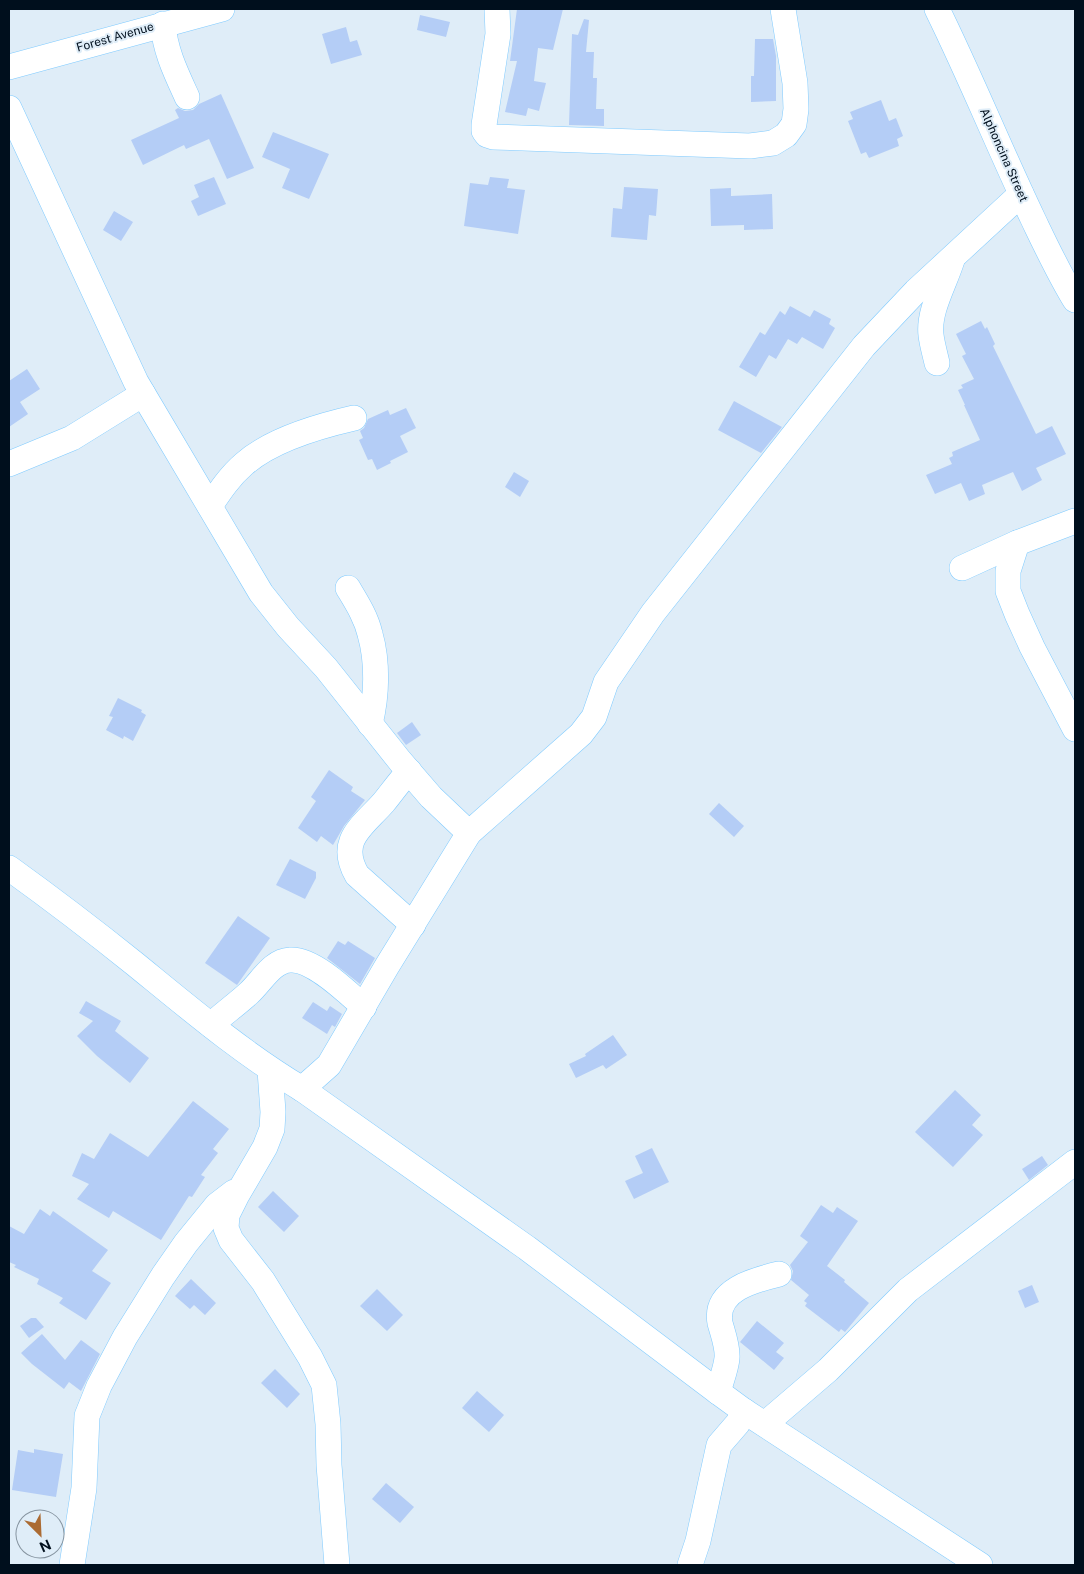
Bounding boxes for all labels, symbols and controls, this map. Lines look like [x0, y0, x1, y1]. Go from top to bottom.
street label: Forest Avenue [75, 19, 155, 55]
street label: Alphoncina Street [977, 106, 1031, 204]
north arrow [15, 1509, 65, 1559]
text: N [37, 1536, 54, 1555]

